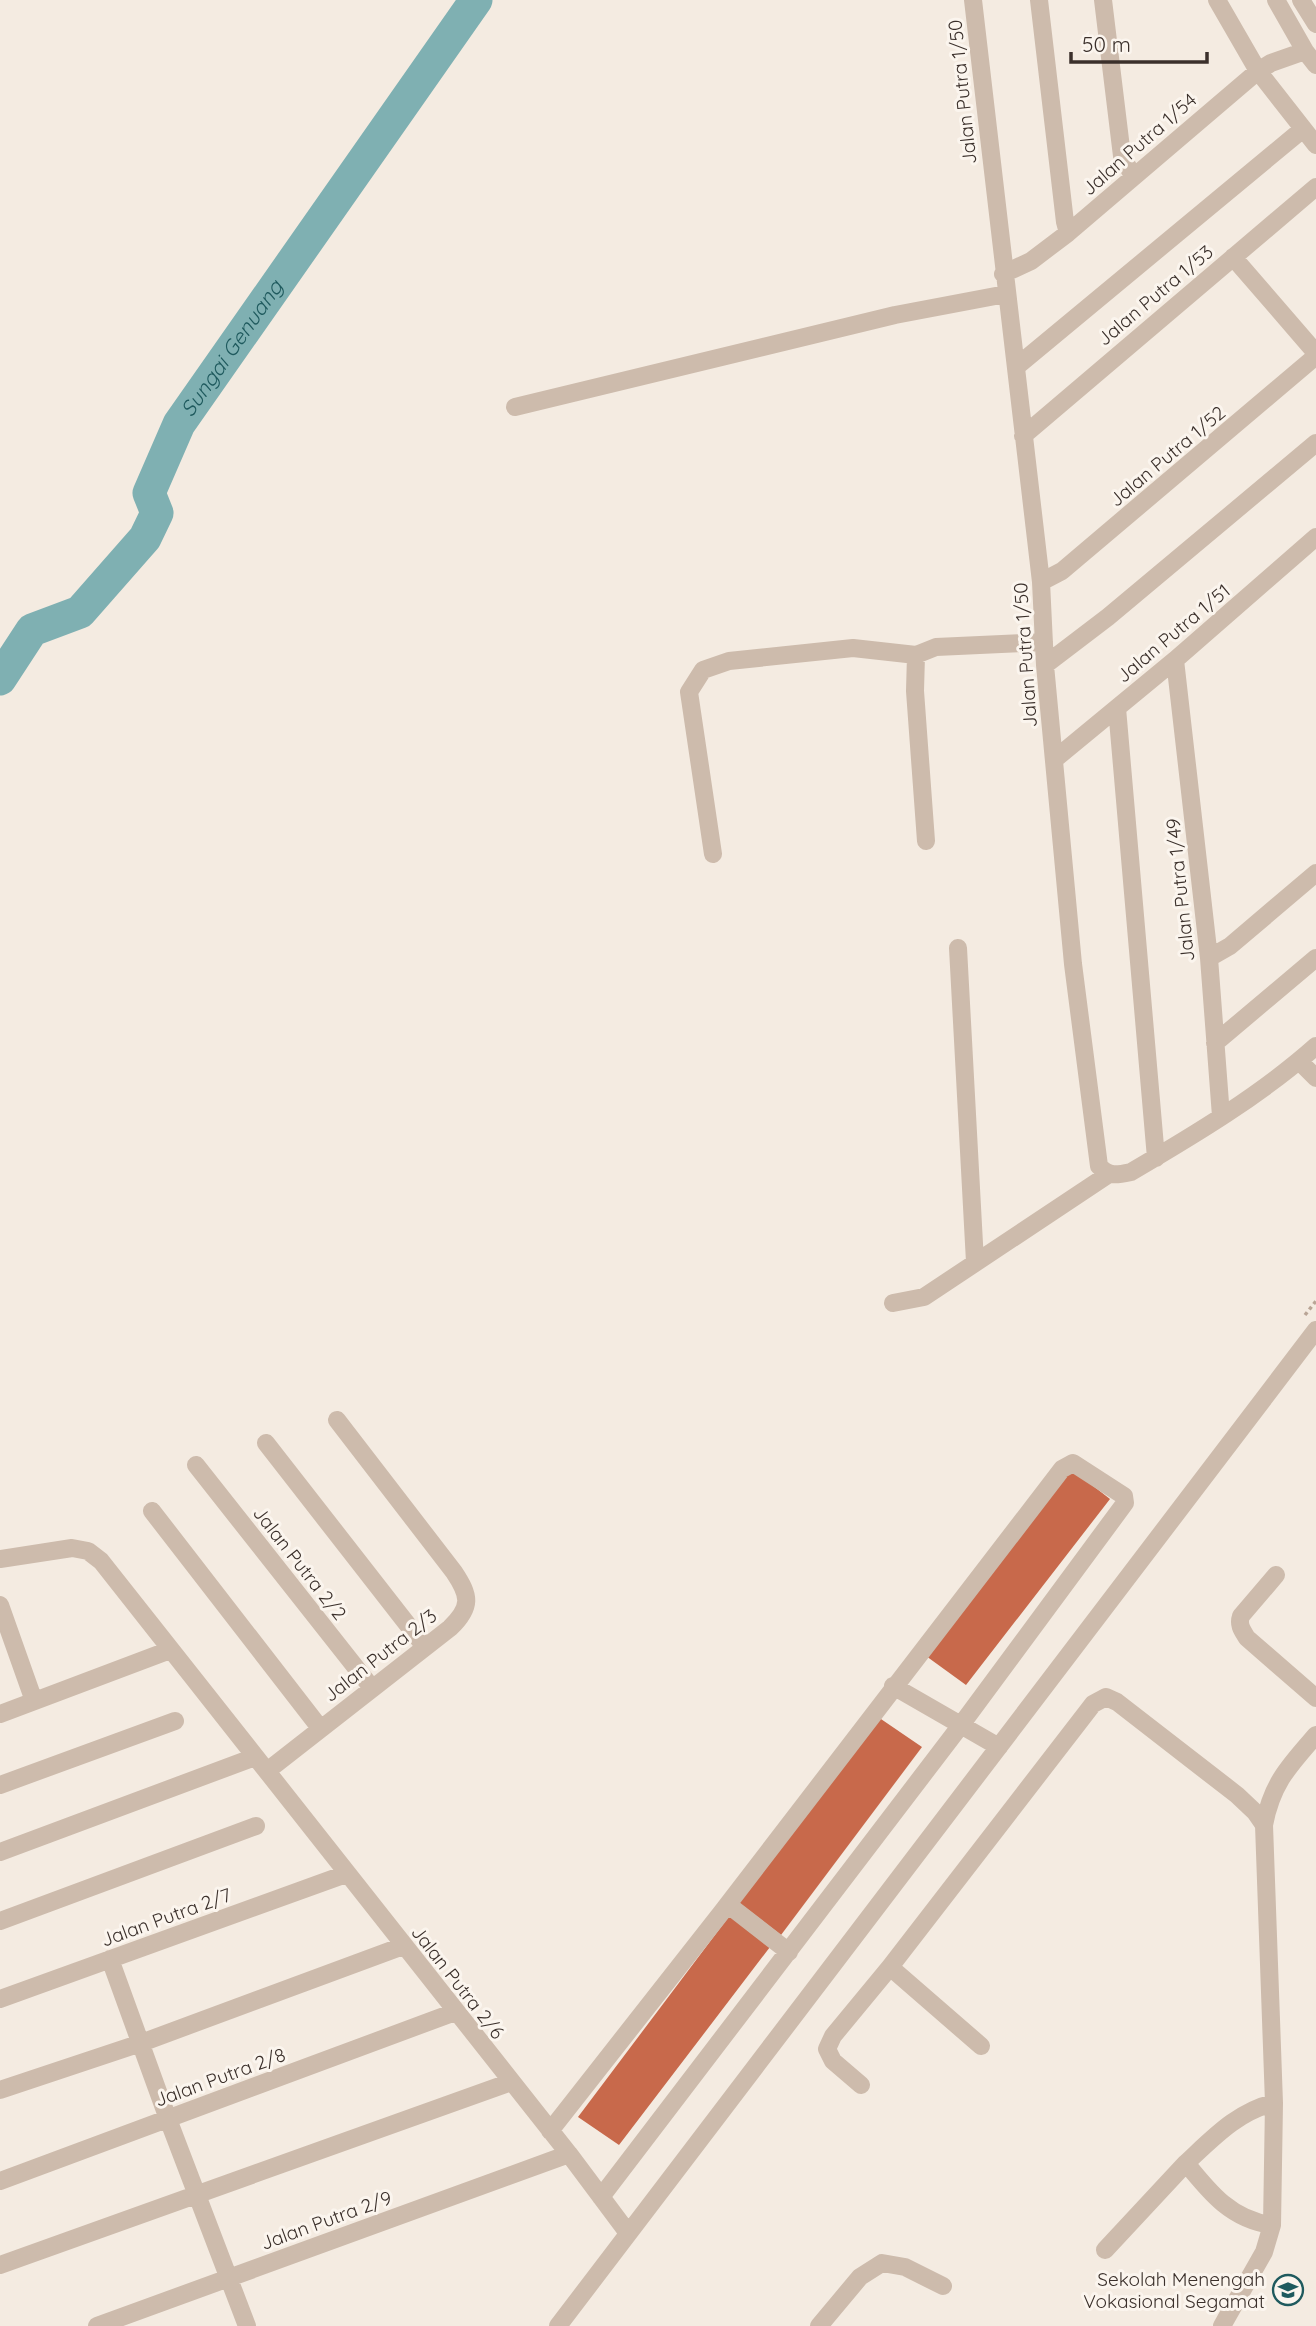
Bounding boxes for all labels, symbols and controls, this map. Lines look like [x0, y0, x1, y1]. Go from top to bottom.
street label: Jalan Putra 1/50 [942, 18, 982, 166]
scale bar [1071, 21, 1208, 65]
text: 50 m [1082, 31, 1131, 57]
street label: Jalan Putra 1/54 [1077, 88, 1201, 200]
street label: Jalan Putra 1/53 [1092, 240, 1218, 350]
water label: Sungai Genuang [174, 273, 289, 421]
street label: Jalan Putra 1/52 [1104, 400, 1230, 512]
street label: Jalan Putra 1/51 [1111, 578, 1235, 688]
street label: Jalan Putra 1/50 [1008, 582, 1042, 728]
street label: Jalan Putra 1/49 [1161, 817, 1199, 963]
street label: Jalan Putra 2/2 [248, 1501, 352, 1625]
street label: Jalan Putra 2/3 [319, 1603, 441, 1707]
street label: Jalan Putra 2/7 [98, 1882, 235, 1952]
street label: Jalan Putra 2/6 [406, 1920, 510, 2044]
street label: Jalan Putra 2/8 [151, 2042, 289, 2112]
street label: Jalan Putra 2/9 [257, 2185, 395, 2255]
place label: Sekolah Menengah Vokasional Segamat [1083, 2267, 1265, 2313]
school or university icon: Sekolah Menengah Vokasional Segamat [1271, 2273, 1305, 2307]

